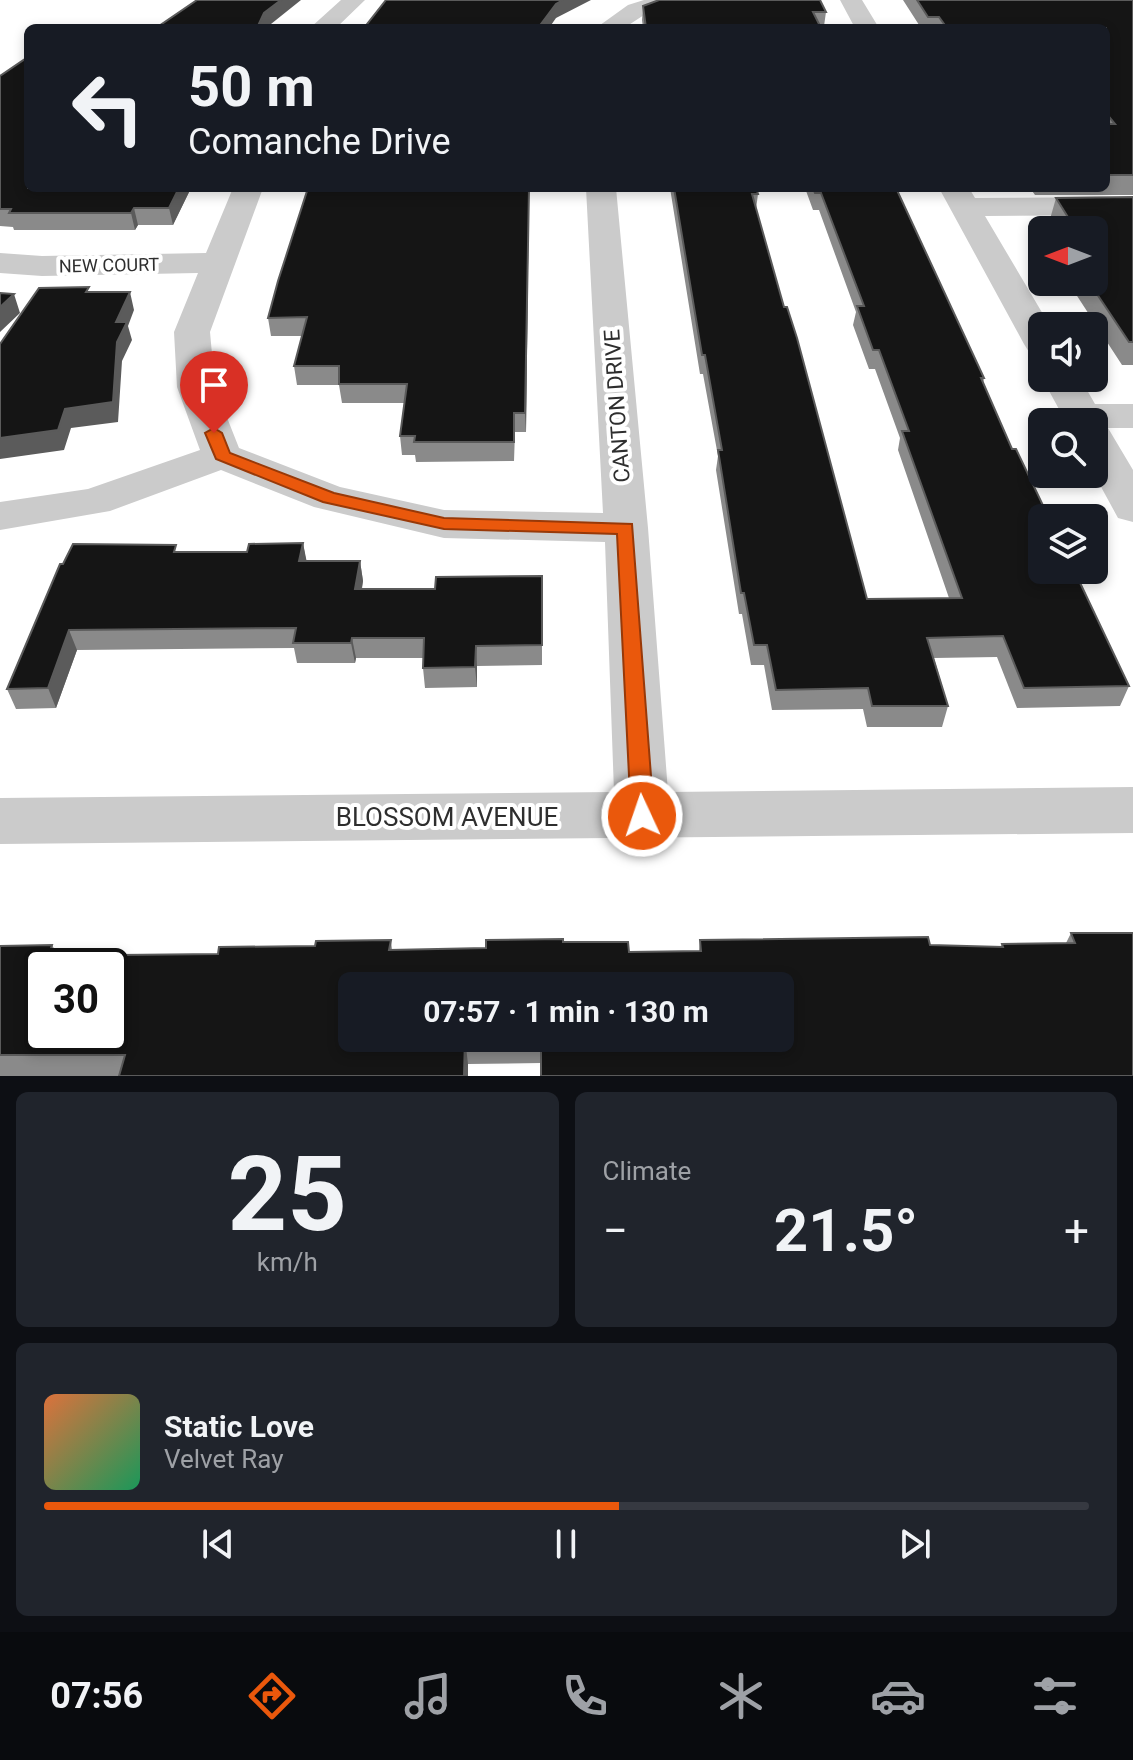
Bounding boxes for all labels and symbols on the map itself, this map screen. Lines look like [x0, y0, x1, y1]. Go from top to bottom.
north arrow [1028, 216, 1108, 296]
street label: NEW COURT [59, 254, 160, 276]
street label: CANTON DRIVE [599, 328, 635, 484]
pin [180, 351, 248, 433]
position arrow [600, 774, 684, 858]
street label: BLOSSOM AVENUE [336, 802, 558, 832]
speed limit sign: 30 [24, 948, 128, 1052]

